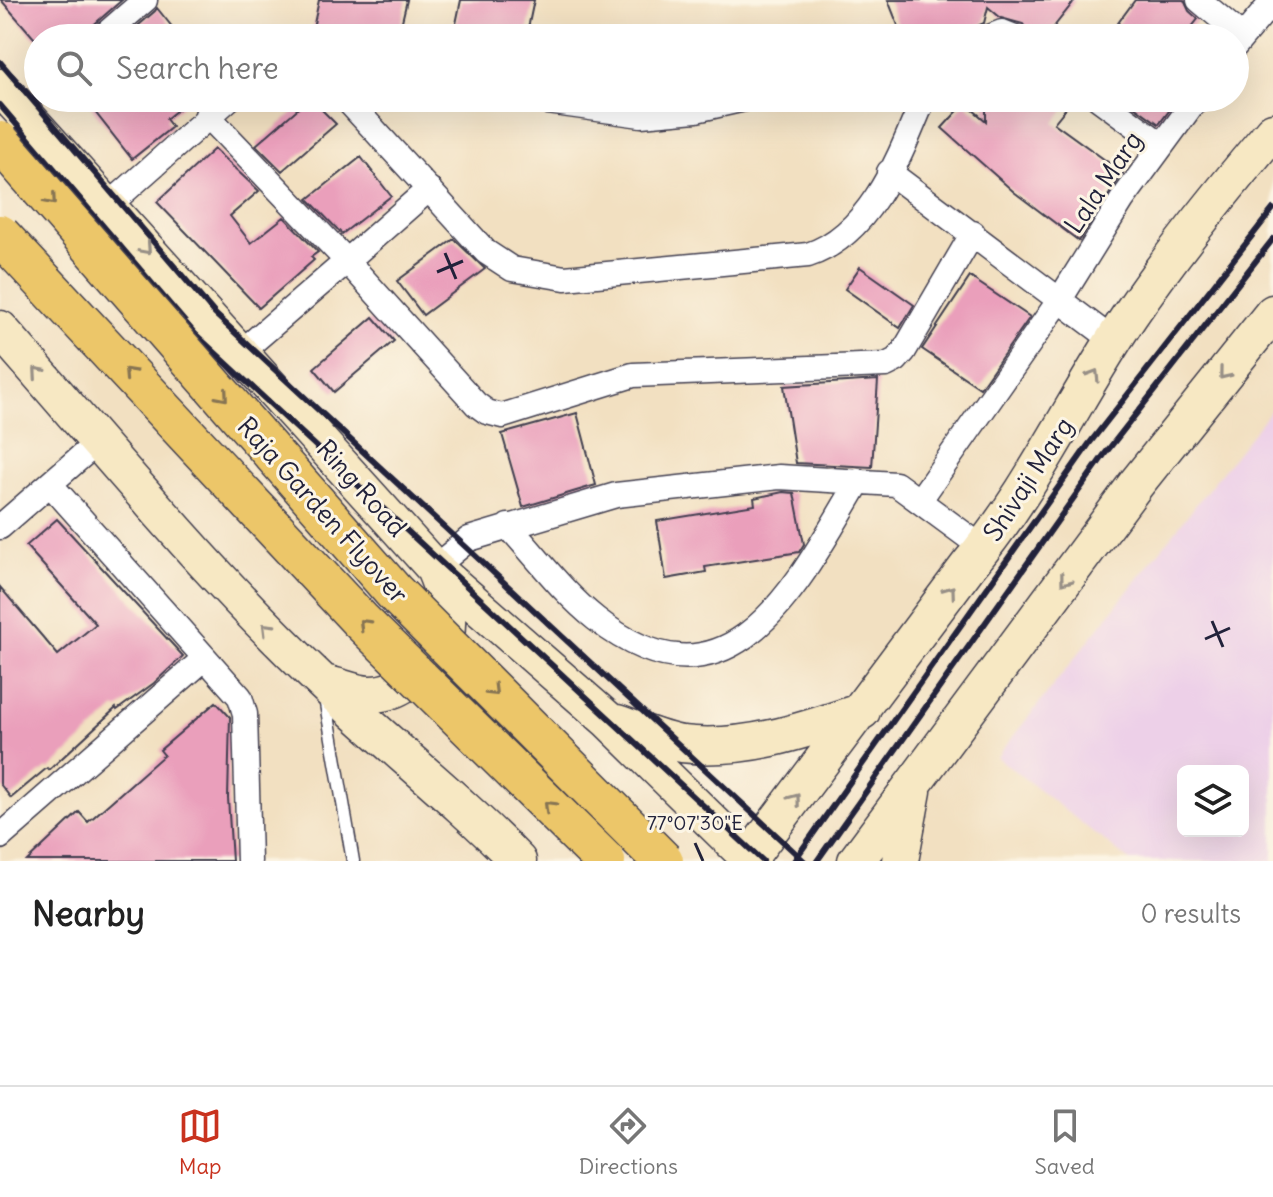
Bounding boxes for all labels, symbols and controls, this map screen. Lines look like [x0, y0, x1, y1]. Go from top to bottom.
search box [24, 24, 1249, 112]
icon: search [52, 46, 96, 90]
text: Search here [116, 49, 279, 87]
street label: Lala Marg [1057, 125, 1149, 239]
one-way arrow [42, 191, 56, 206]
one-way arrow [136, 239, 151, 254]
one-way arrow [1220, 365, 1234, 380]
one-way arrow [33, 366, 47, 381]
one-way arrow [124, 367, 138, 382]
one-way arrow [1084, 369, 1100, 384]
one-way arrow [213, 387, 227, 402]
street label: Raja Garden Flyover [231, 410, 416, 610]
street label: Shivaji Marg [976, 411, 1080, 547]
street label: Ring Road [310, 433, 414, 543]
one-way arrow [1061, 571, 1075, 585]
one-way arrow [940, 585, 955, 600]
one-way arrow [359, 619, 373, 633]
one-way arrow [262, 622, 276, 637]
one-way arrow [484, 682, 498, 696]
map controls [1177, 765, 1249, 837]
button: layers [1177, 765, 1249, 837]
one-way arrow [785, 793, 799, 808]
one-way arrow [544, 801, 558, 815]
text: 77°07'30"E [647, 810, 743, 835]
text: Nearby [32, 892, 145, 935]
text: 0 results [1140, 897, 1241, 930]
tab: Map [178, 1104, 222, 1180]
tab: Directions [579, 1104, 678, 1180]
tab: Saved [1034, 1104, 1095, 1180]

